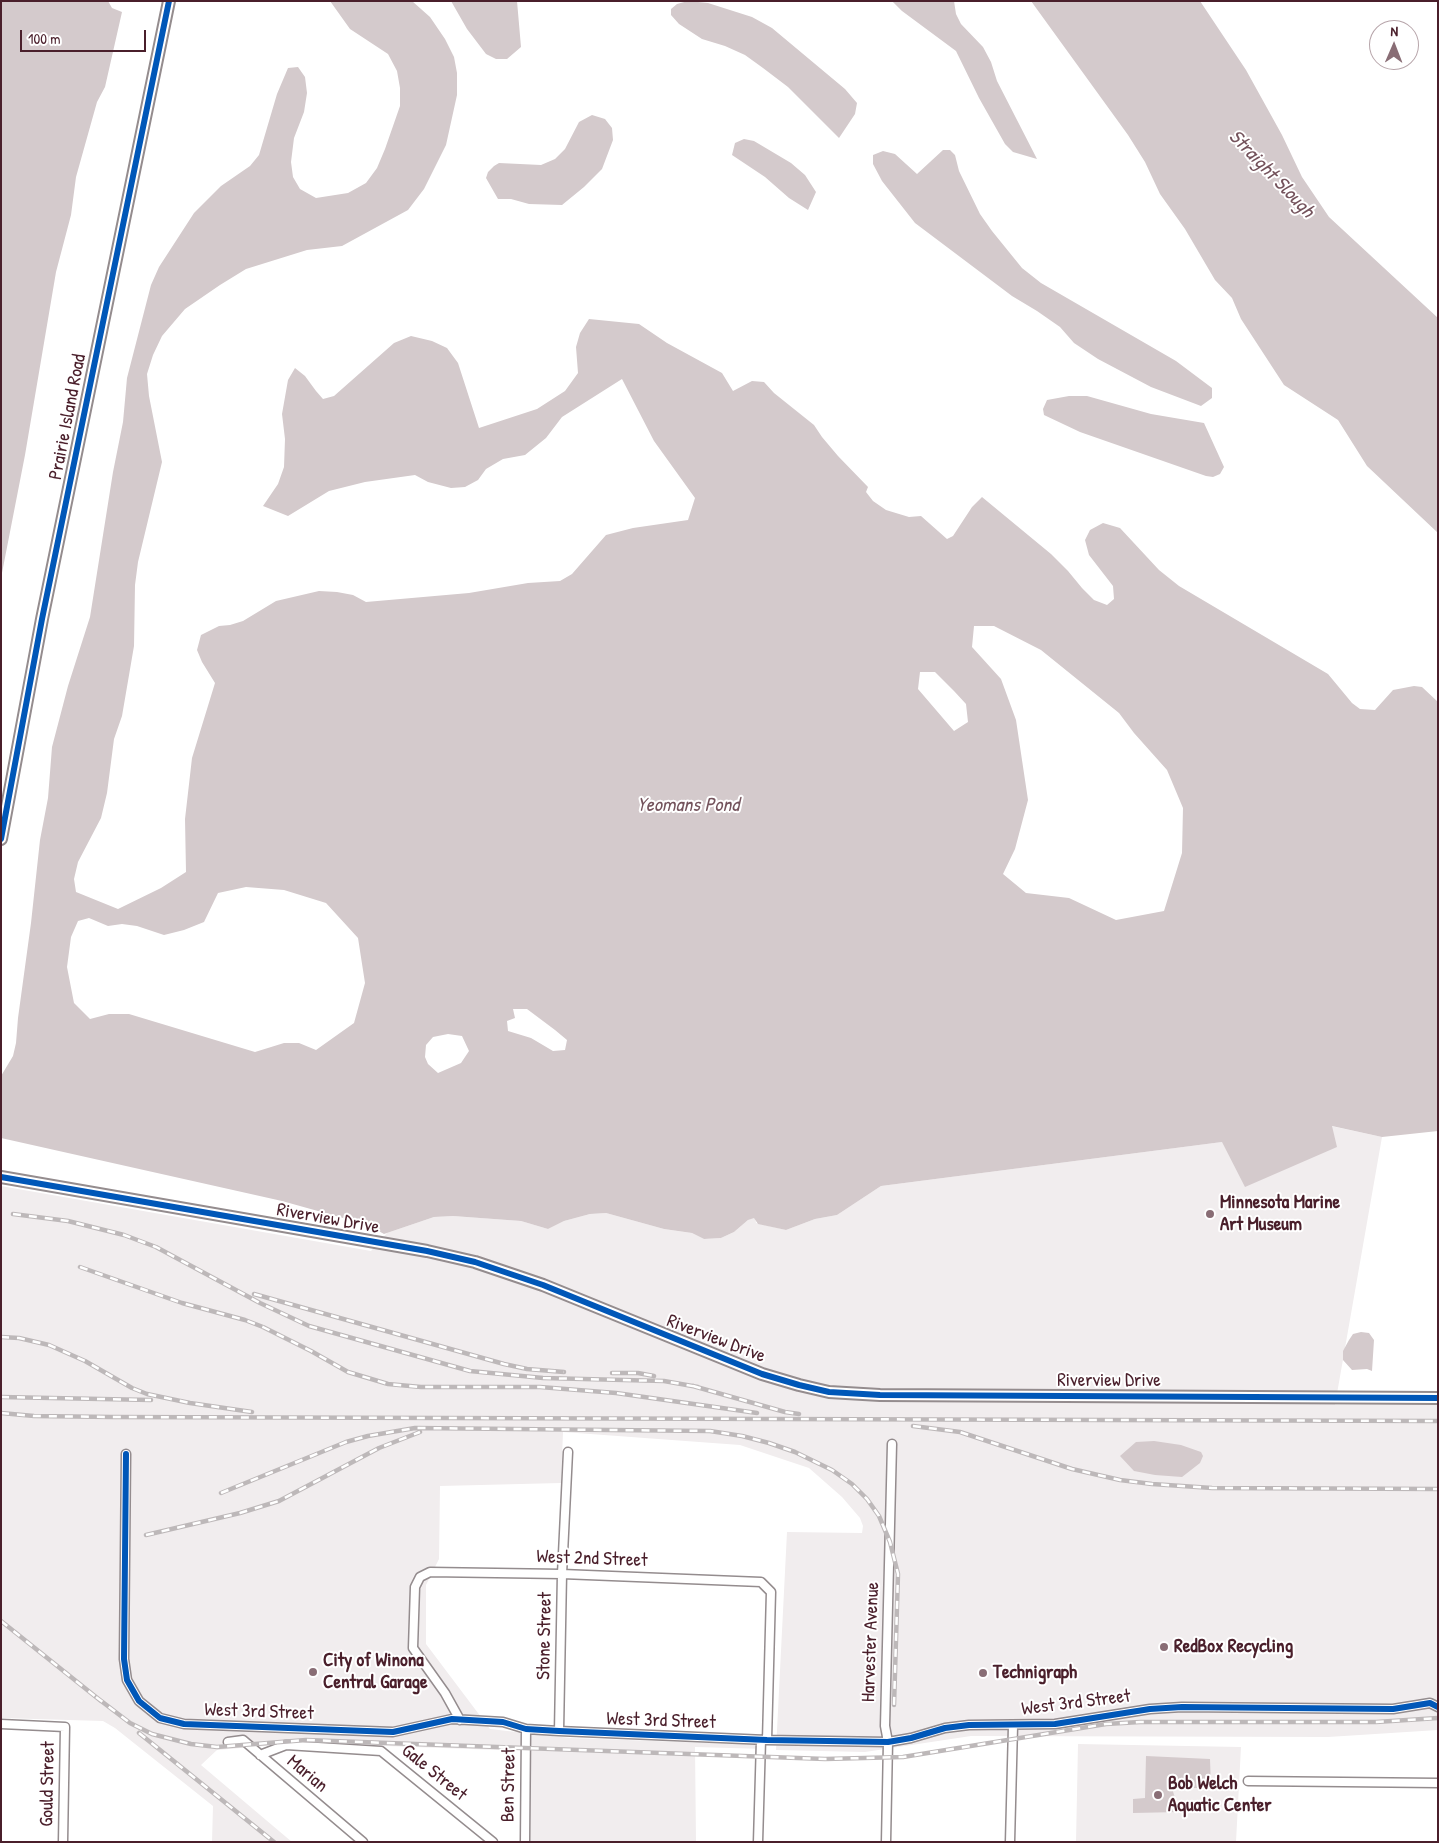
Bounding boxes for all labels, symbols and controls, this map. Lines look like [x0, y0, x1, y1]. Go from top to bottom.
scale bar [22, 20, 149, 52]
north arrow [1369, 20, 1419, 70]
text: N [1390, 21, 1398, 40]
text: 100 m [28, 28, 61, 49]
water label: Straight Slough [1223, 125, 1319, 223]
street label: Prairie Island Road [45, 352, 91, 482]
water label: Yeomans Pond [637, 794, 739, 818]
place label: Minnesota Marine Art Museum [1220, 1192, 1340, 1236]
street label: Riverview Drive [275, 1199, 381, 1239]
marker: Minnesota Marine Art Museum [1204, 1208, 1216, 1220]
street label: Riverview Drive [664, 1310, 768, 1368]
street label: Riverview Drive [1057, 1370, 1161, 1392]
street label: West 2nd Street [536, 1546, 648, 1572]
street label: Harvester Avenue [858, 1582, 884, 1702]
street label: Stone Street [533, 1592, 557, 1680]
place label: RedBox Recycling [1174, 1636, 1293, 1658]
marker: RedBox Recycling [1158, 1641, 1170, 1653]
place label: City of Winona Central Garage [323, 1650, 428, 1694]
place label: Technigraph [993, 1662, 1077, 1684]
marker: City of Winona Central Garage [307, 1666, 319, 1678]
marker: Technigraph [977, 1667, 989, 1679]
street label: West 3rd Street [1020, 1685, 1132, 1721]
street label: West 3rd Street [204, 1699, 314, 1725]
street label: West 3rd Street [606, 1708, 716, 1734]
street label: Gale Street [397, 1740, 471, 1806]
street label: Gould Street [36, 1741, 60, 1827]
street label: Ben Street [497, 1748, 521, 1822]
street label: Marian [282, 1750, 332, 1798]
place label: Bob Welch Aquatic Center [1168, 1773, 1272, 1817]
marker: Bob Welch Aquatic Center [1152, 1789, 1164, 1801]

